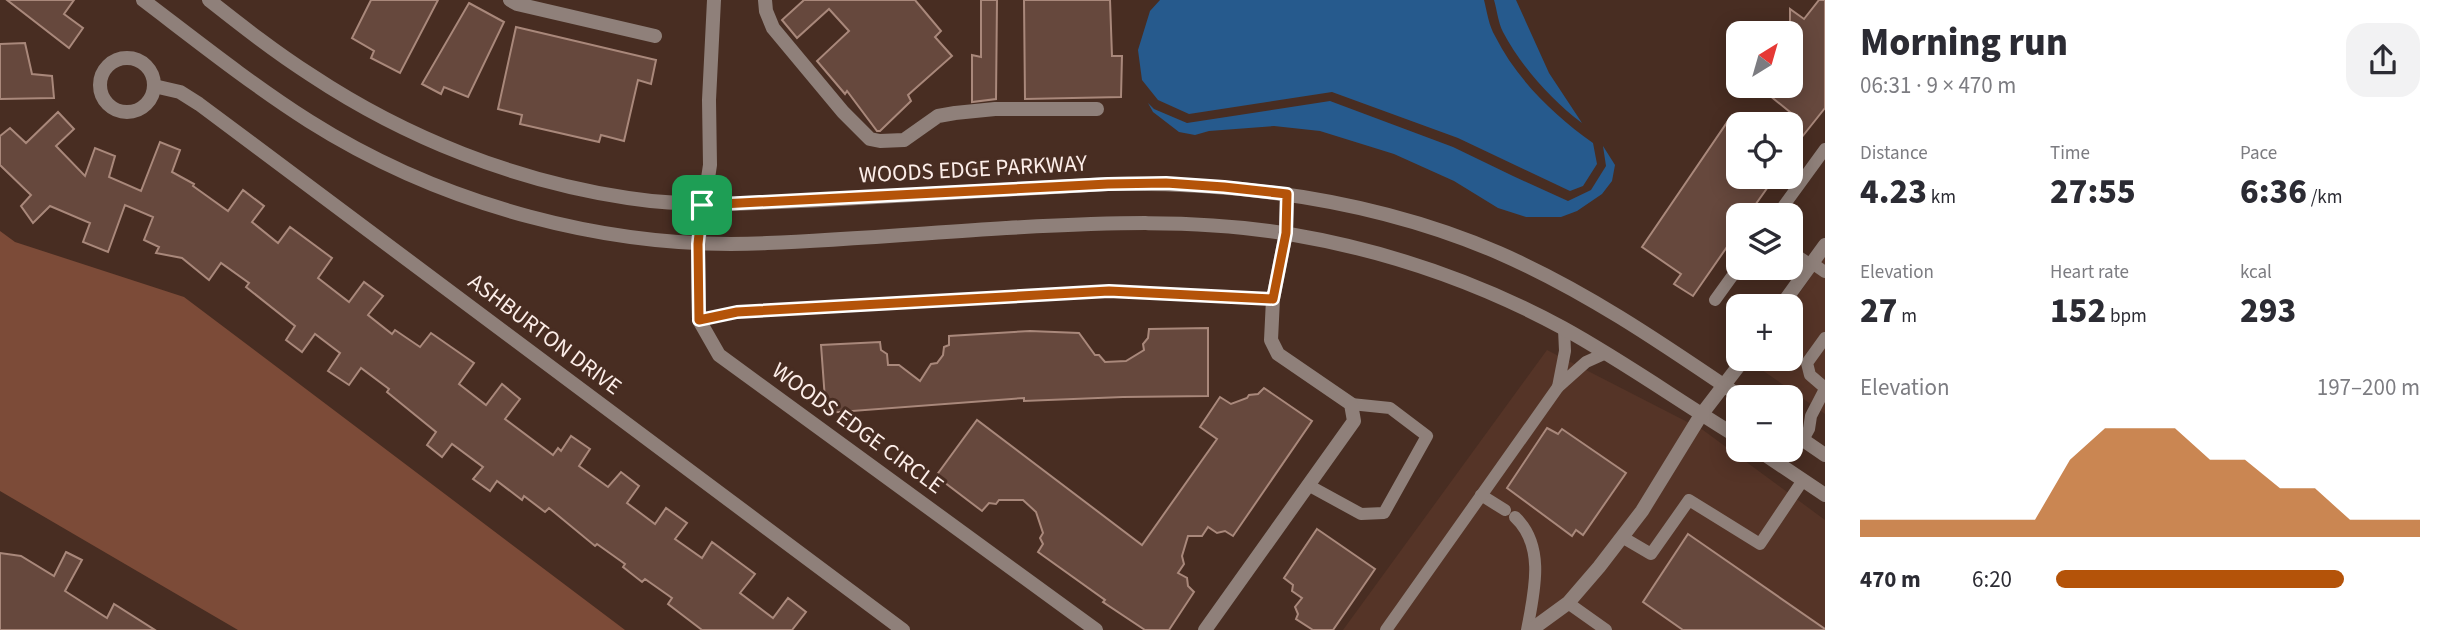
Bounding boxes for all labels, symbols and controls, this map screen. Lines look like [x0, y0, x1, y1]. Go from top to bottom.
text: Morning run [1860, 16, 2068, 70]
north arrow [1726, 21, 1802, 98]
map controls [1726, 21, 1803, 462]
button: share [2346, 23, 2420, 97]
text: 06:31 · 9 × 470 m [1860, 69, 2016, 102]
button: locate [1726, 112, 1803, 189]
text: Distance [1860, 140, 1928, 167]
text: Time [2050, 140, 2090, 167]
text: Pace [2240, 140, 2277, 167]
street label: WOODS EDGE PARKWAY [858, 147, 1088, 191]
text: 4.23 [1860, 167, 1927, 217]
text: 27:55 [2050, 167, 2136, 217]
text: 6:36 [2240, 167, 2307, 217]
pin [672, 175, 732, 235]
text: km [1927, 184, 1956, 211]
text: /km [2307, 184, 2343, 211]
icon: arrive [683, 186, 721, 224]
button: layers [1726, 203, 1803, 280]
text: Elevation [1860, 259, 1934, 286]
text: Heart rate [2050, 259, 2129, 286]
text: kcal [2240, 259, 2272, 286]
street label: ASHBURTON DRIVE [461, 265, 629, 403]
text: 27 [1860, 286, 1897, 336]
text: 152 [2050, 286, 2106, 336]
text: 293 [2240, 286, 2296, 336]
button: + [1726, 294, 1803, 371]
text: m [1897, 303, 1917, 330]
text: bpm [2106, 303, 2147, 330]
street label: WOODS EDGE CIRCLE [765, 354, 951, 502]
text: Elevation [1860, 371, 1950, 404]
text: 197–200 m [2317, 371, 2420, 404]
button: − [1726, 385, 1803, 462]
text: 470 m [1860, 563, 1921, 596]
text: 6:20 [1972, 563, 2012, 596]

